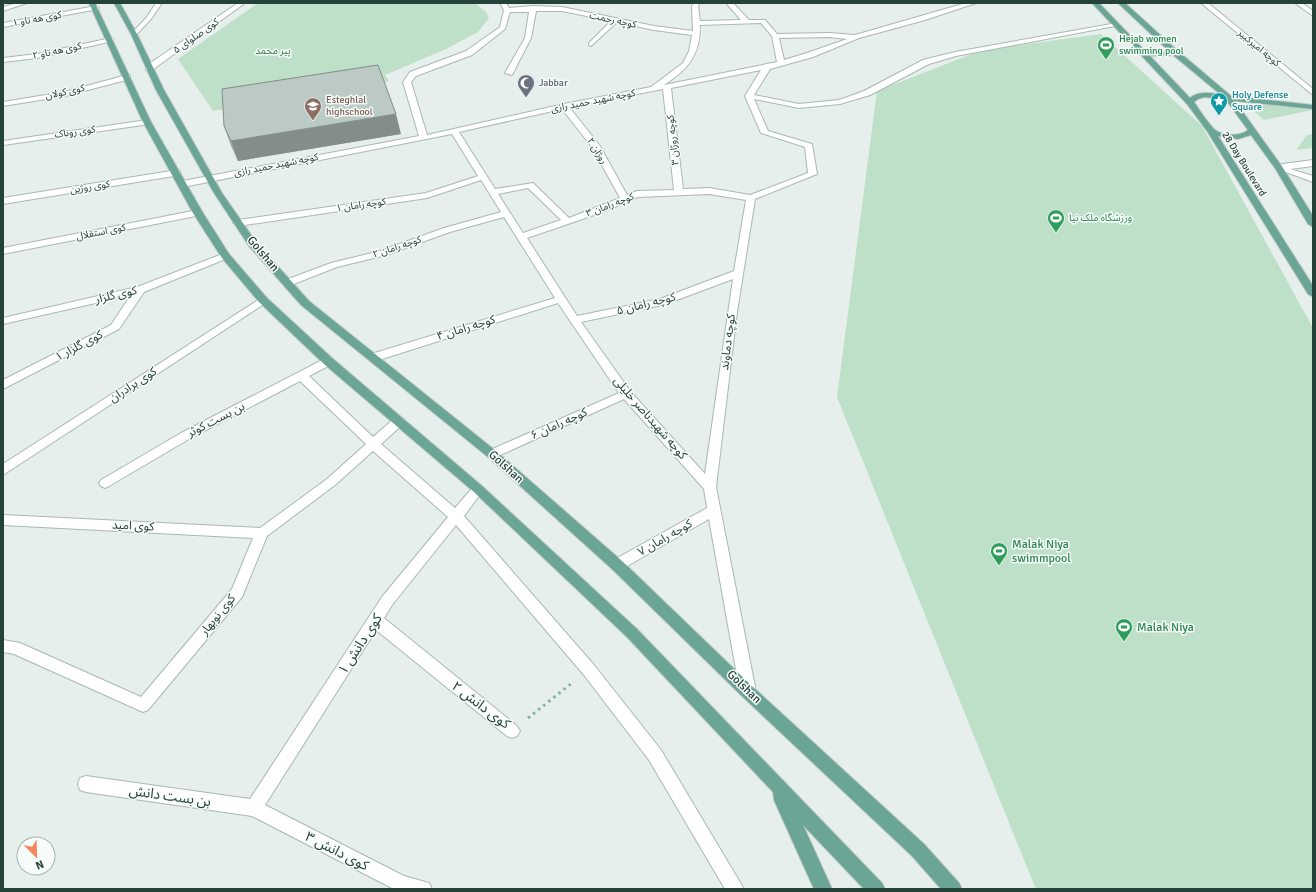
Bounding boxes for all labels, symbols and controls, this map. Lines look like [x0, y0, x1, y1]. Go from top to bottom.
street label: کوی هه تاو ۱ [11, 9, 63, 29]
street label: کوچه رحمت [588, 9, 638, 31]
street label: کوی صلوای ۵ [171, 15, 222, 56]
street label: کوچه امیرکبیر [1234, 26, 1283, 70]
place label: Hejab women swimming pool [1119, 33, 1184, 57]
sports icon: Hejab women swimming pool [1096, 35, 1116, 60]
street label: کوی هه تاو ۲ [31, 40, 83, 62]
park label: پیر محمد [255, 45, 291, 57]
mosque icon: Jabbar [516, 73, 536, 98]
place label: Jabbar [539, 77, 568, 89]
street label: کوی کولان [44, 82, 87, 102]
street label: کوچه شهید حمید رازی [550, 87, 637, 115]
place label: Holy Defense Square [1232, 89, 1288, 113]
place icon: Holy Defense Square [1209, 91, 1229, 116]
place label: Esteghlal highschool [326, 94, 373, 118]
school or university icon: Esteghlal highschool [303, 96, 323, 121]
street label: کوچه روژان ۳ [664, 113, 682, 166]
street label: کوی روناک [54, 123, 97, 141]
street label: 28 Day Boulevard [1219, 129, 1269, 199]
street label: روژان ۲ [584, 136, 610, 167]
street label: کوچه شهید حمید رازی [233, 151, 320, 179]
street label: کوی روژین [69, 178, 112, 196]
street label: کوچه رامان ۳ [584, 190, 637, 220]
street label: کوچه رامان ۱ [335, 195, 388, 214]
sports icon: ورزشگاه ملک نیا [1046, 208, 1066, 233]
place label: ورزشگاه ملک نیا [1069, 212, 1132, 224]
street label: کوی استقلال [75, 221, 128, 243]
street label: Golshan [244, 233, 282, 275]
street label: کوچه رامان ۲ [371, 233, 424, 261]
street label: کوی گلزار [93, 283, 139, 307]
street label: کوچه رامان ۵ [615, 289, 678, 319]
street label: کوچه رامان ۴ [435, 312, 498, 344]
street label: کوچه دماوند [717, 312, 739, 371]
street label: کوی گلزار ۱ [52, 327, 106, 365]
street label: کوی برادران [106, 363, 161, 406]
street label: کوچه شهیدناصر خلیلی [610, 373, 691, 463]
street label: بن بست کوثر [184, 399, 247, 441]
street label: کوچه رامان ۶ [528, 404, 591, 443]
street label: Golshan [485, 447, 527, 487]
street label: کوچه رامان ۷ [635, 516, 696, 560]
street label: کوی امید [111, 517, 156, 535]
place label: Malak Niya swimmpool [1012, 537, 1071, 566]
sports icon: Malak Niya swimmpool [989, 541, 1009, 566]
street label: کوی نوبهار [196, 591, 240, 639]
street label: کوی دانش ۱ [334, 610, 386, 677]
sports icon: Malak Niya [1114, 617, 1134, 642]
place label: Malak Niya [1137, 620, 1194, 635]
street label: Golshan [724, 667, 764, 707]
street label: کوی دانش ۲ [448, 678, 514, 733]
street label: بن بست دانش [128, 782, 212, 810]
street label: کوی دانش ۳ [303, 828, 372, 874]
north arrow [16, 836, 56, 876]
text: N [34, 857, 46, 872]

